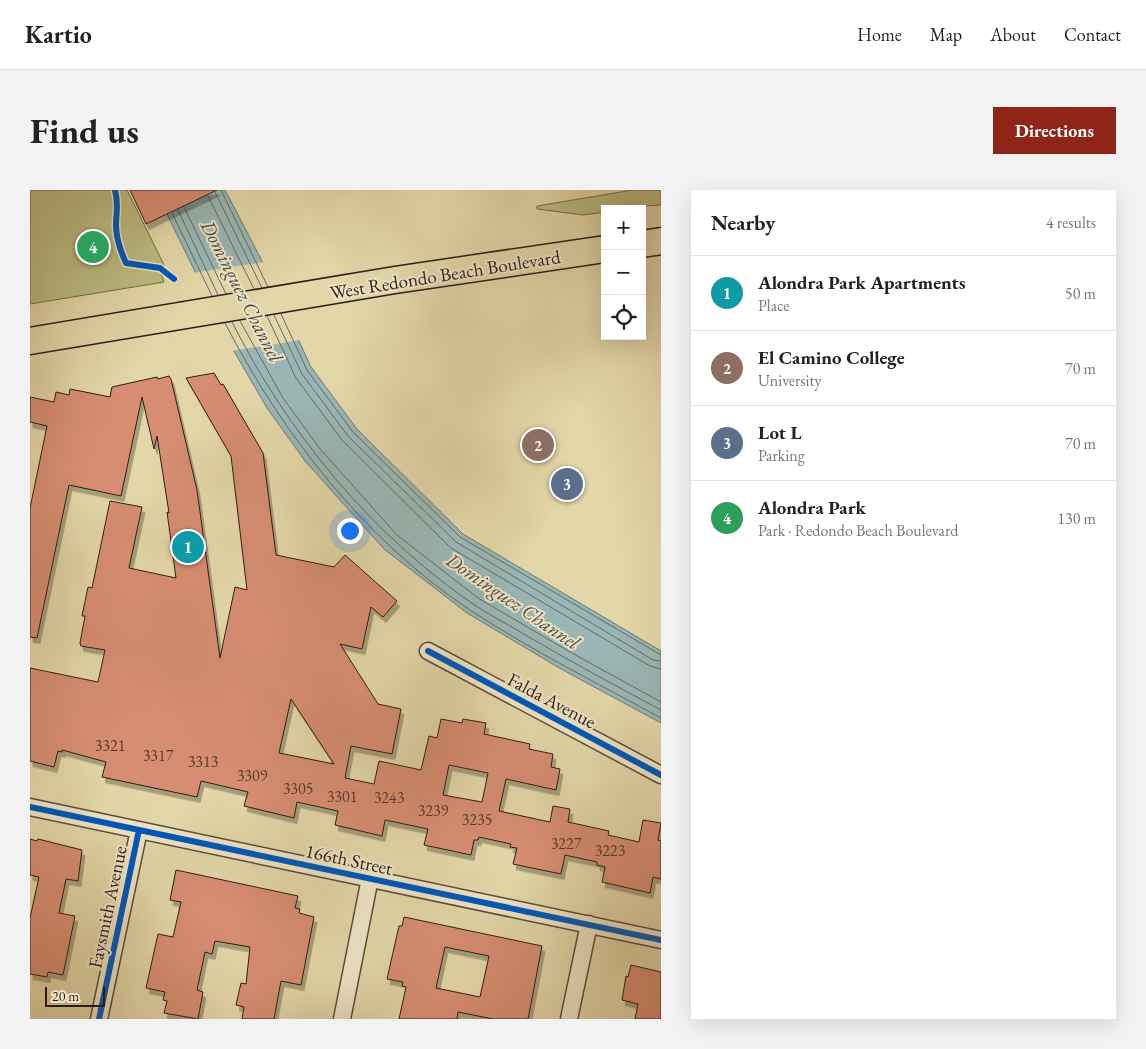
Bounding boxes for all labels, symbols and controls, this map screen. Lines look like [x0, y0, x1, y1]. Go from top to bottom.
text: Kartio [25, 19, 92, 50]
text: Home [857, 23, 902, 46]
text: Map [930, 23, 962, 46]
text: About [990, 23, 1036, 46]
text: Contact [1064, 23, 1121, 46]
button: Directions [993, 107, 1116, 154]
text: Find us [30, 108, 139, 153]
map controls [601, 205, 646, 340]
button: + [601, 205, 646, 250]
text: Nearby [711, 209, 775, 236]
text: 4 results [1046, 212, 1096, 233]
water label: Dominguez Channel [195, 215, 290, 368]
pin: 4 [77, 228, 109, 266]
street label: West Redondo Beach Boulevard [328, 244, 562, 305]
button: − [601, 250, 646, 295]
text: Alondra Park Apartments [758, 270, 965, 295]
text: 1 [723, 283, 731, 304]
text: 50 m [1065, 283, 1096, 304]
button: locate [601, 295, 646, 340]
text: Place [758, 295, 790, 316]
text: El Camino College [758, 345, 905, 370]
text: 2 [723, 358, 731, 379]
text: 70 m [1065, 358, 1096, 379]
text: University [758, 370, 822, 391]
text: Lot L [758, 420, 802, 445]
pin: 2 [522, 426, 554, 464]
text: 3 [723, 433, 731, 454]
text: 70 m [1065, 433, 1096, 454]
text: Parking [758, 445, 805, 466]
pin: 3 [551, 465, 583, 503]
text: Alondra Park [758, 495, 866, 520]
text: 4 [723, 508, 731, 529]
text: 130 m [1057, 508, 1096, 529]
your location [337, 518, 363, 544]
text: Park · Redondo Beach Boulevard [758, 520, 958, 541]
pin: 1 [172, 528, 204, 566]
water label: Dominguez Channel [440, 546, 586, 656]
street label: Falda Avenue [503, 667, 600, 734]
house number: 3321 [95, 735, 125, 756]
house number: 3317 [143, 745, 174, 766]
house number: 3313 [188, 751, 219, 772]
house number: 3309 [237, 765, 268, 786]
house number: 3305 [283, 778, 313, 799]
house number: 3301 [327, 786, 357, 807]
house number: 3243 [374, 787, 405, 808]
house number: 3239 [418, 800, 449, 821]
house number: 3235 [462, 809, 492, 830]
house number: 3227 [551, 833, 582, 854]
street label: 166th Street [303, 838, 395, 881]
house number: 3223 [595, 840, 626, 861]
street label: Faysmith Avenue [82, 844, 133, 971]
scale bar [45, 984, 105, 1007]
text: 20 m [52, 987, 79, 1005]

